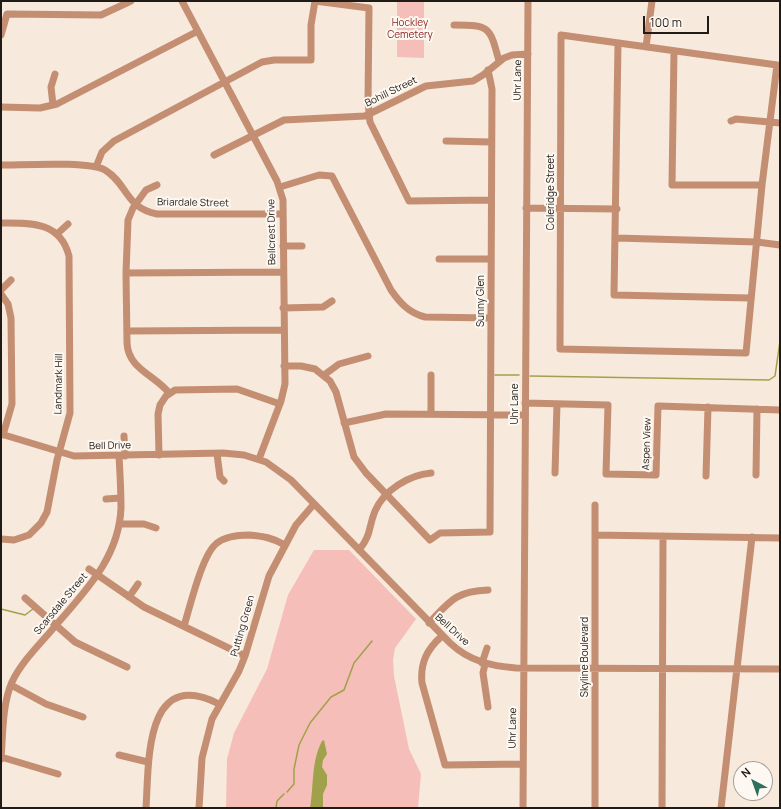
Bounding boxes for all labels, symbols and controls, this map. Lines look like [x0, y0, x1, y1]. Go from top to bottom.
scale bar [645, 8, 711, 34]
text: 100 m [650, 14, 682, 31]
park label: Hockley Cemetery [387, 17, 433, 40]
street label: Uhr Lane [512, 59, 524, 101]
street label: Bohill Street [363, 74, 419, 110]
street label: Coleridge Street [545, 154, 557, 230]
street label: Briardale Street [157, 196, 229, 210]
street label: Bellcrest Drive [265, 199, 279, 265]
street label: Sunny Glen [475, 275, 487, 327]
street label: Landmark Hill [52, 353, 66, 415]
street label: Uhr Lane [509, 384, 521, 424]
street label: Aspen View [640, 417, 654, 471]
street label: Bell Drive [89, 440, 131, 452]
street label: Scarsdale Street [32, 571, 90, 637]
street label: Putting Green [228, 594, 258, 658]
street label: Bell Drive [432, 611, 472, 649]
street label: Skyline Boulevard [579, 617, 591, 697]
street label: Uhr Lane [507, 707, 519, 749]
north arrow [733, 761, 773, 801]
text: N [738, 764, 753, 781]

